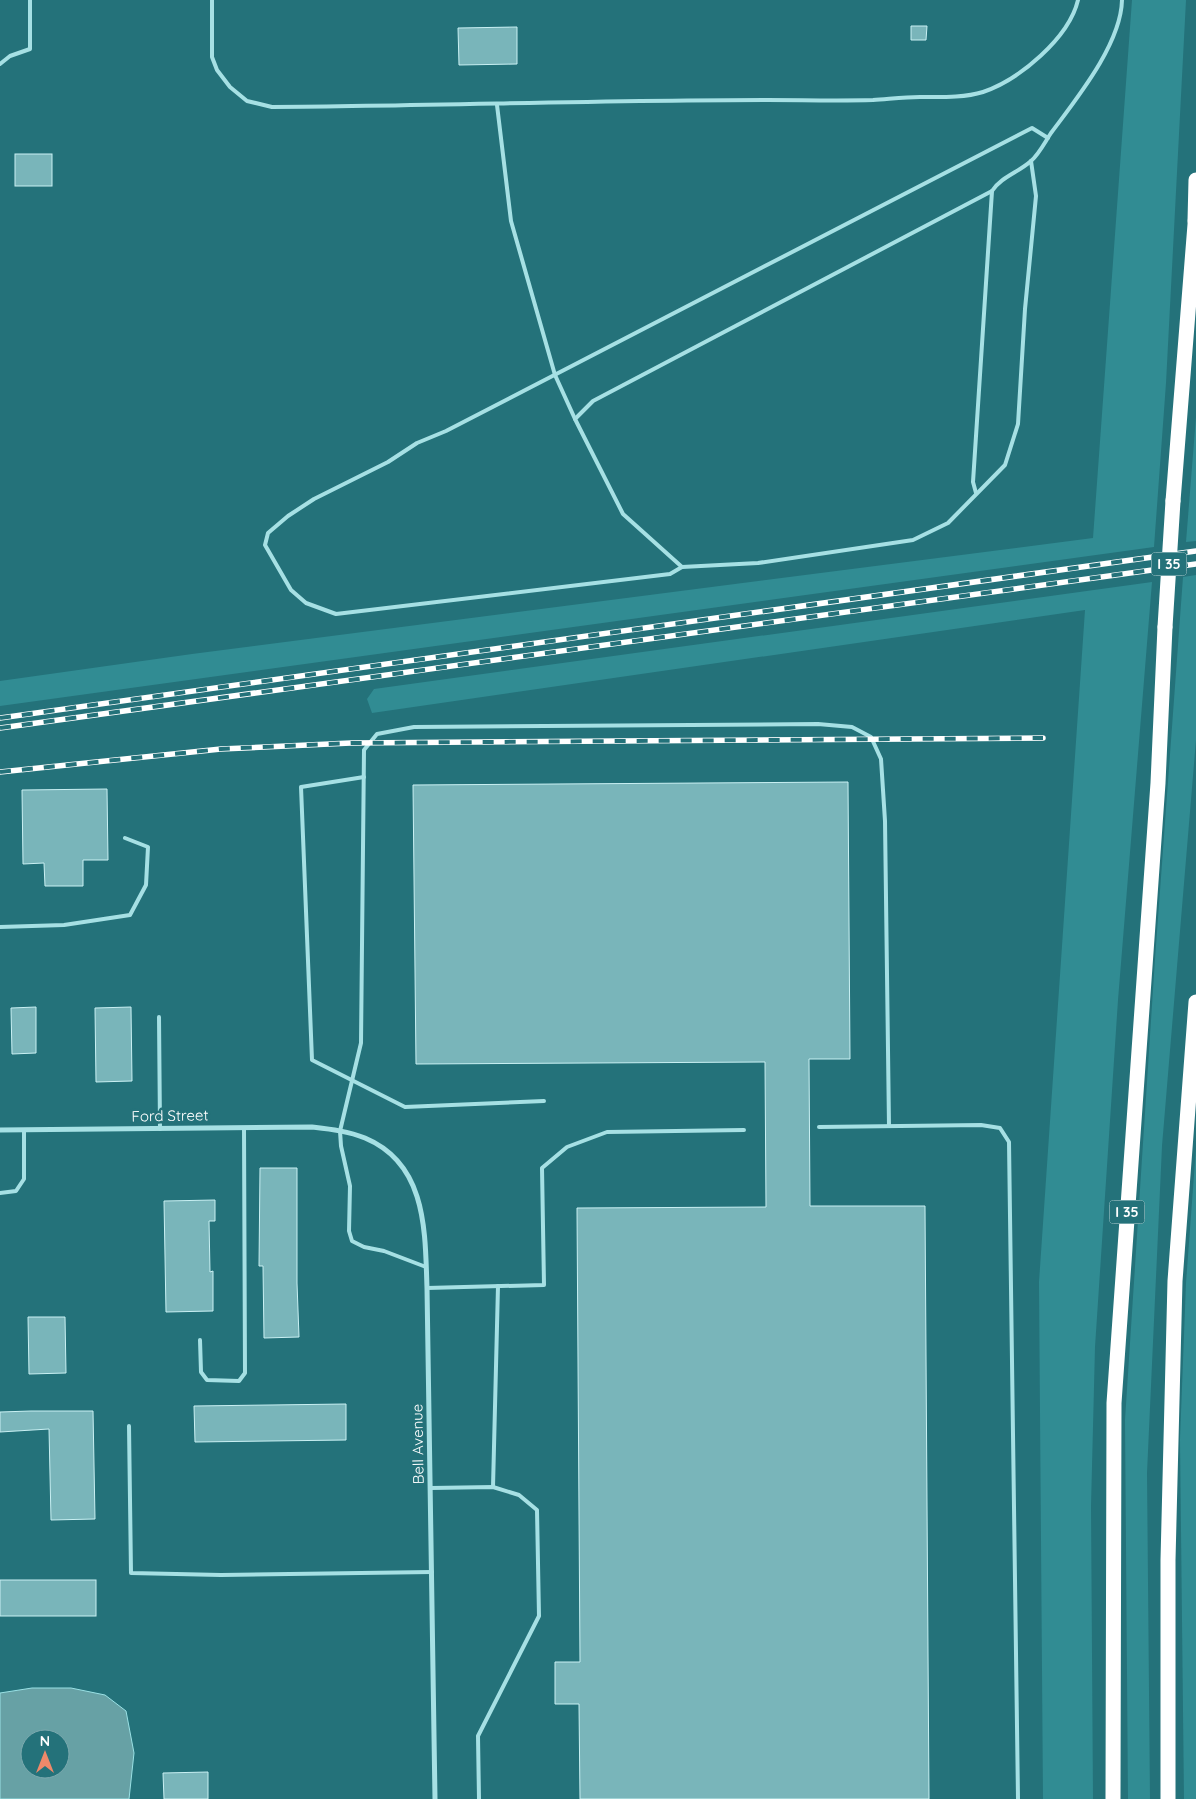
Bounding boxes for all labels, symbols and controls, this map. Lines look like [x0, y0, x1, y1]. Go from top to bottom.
road number: I 35 [1152, 552, 1186, 576]
street label: Ford Street [131, 1105, 209, 1126]
road number: I 35 [1110, 1200, 1144, 1224]
street label: Bell Avenue [407, 1404, 428, 1484]
north arrow [20, 1729, 70, 1779]
text: N [40, 1732, 50, 1750]

